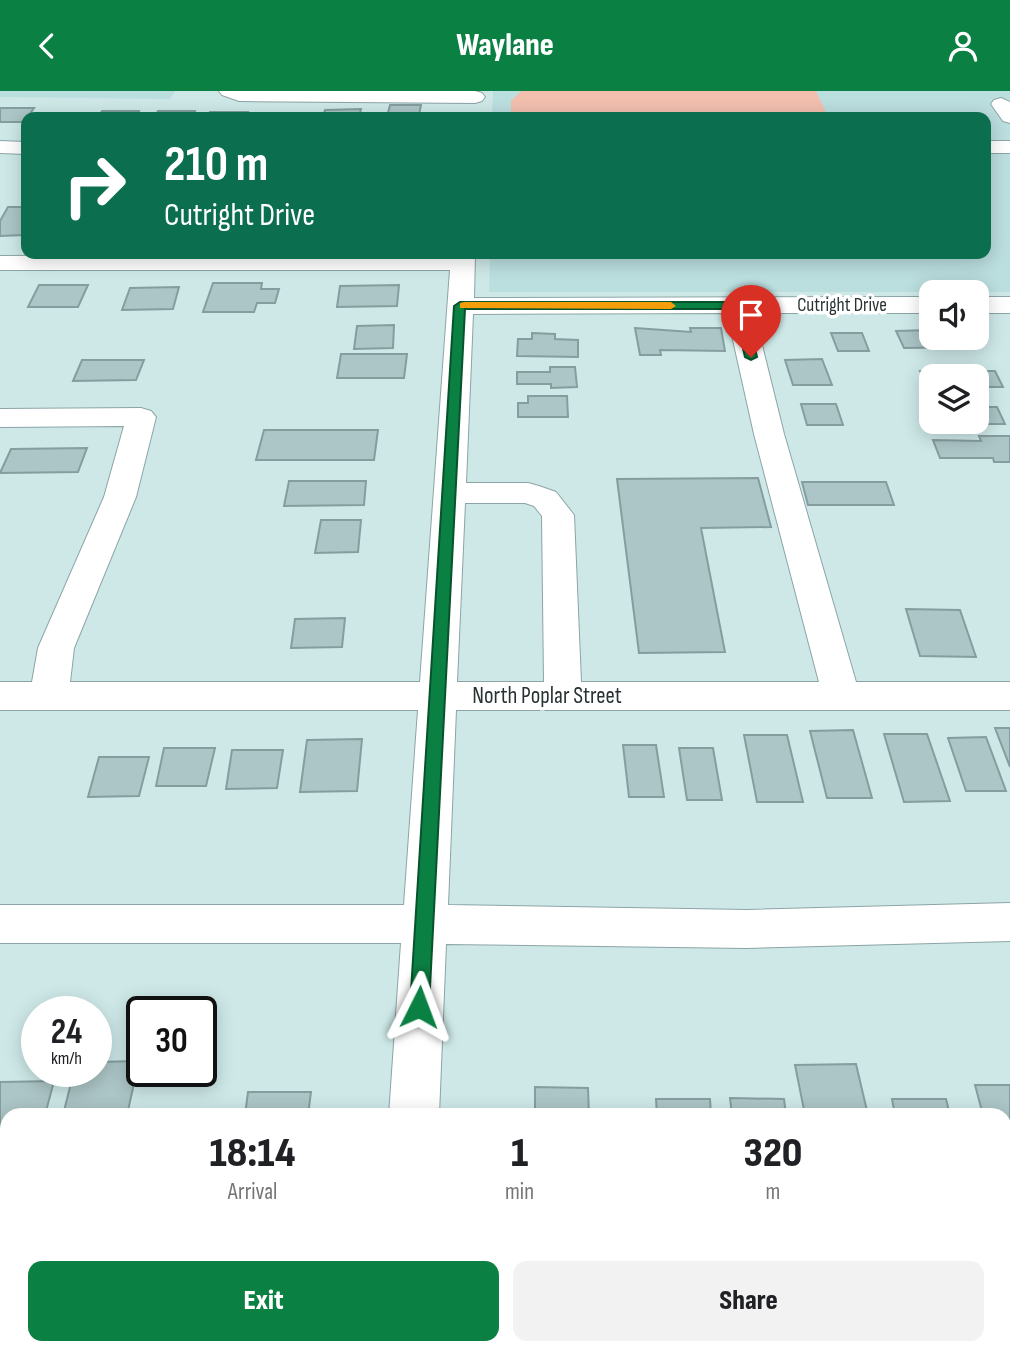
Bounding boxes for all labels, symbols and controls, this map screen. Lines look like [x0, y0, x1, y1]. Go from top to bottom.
text: Waylane [456, 26, 554, 65]
icon: back [28, 27, 66, 65]
icon: person [944, 27, 982, 65]
text: 210 m [164, 136, 268, 195]
icon: right [49, 140, 140, 231]
text: Cutright Drive [164, 196, 315, 235]
map controls [919, 280, 989, 434]
button: sound [919, 280, 989, 350]
pin [721, 285, 781, 357]
street label: Cutright Drive [797, 294, 887, 317]
icon: arrive [732, 296, 770, 334]
button: layers [919, 364, 989, 434]
street label: North Poplar Street [472, 682, 622, 710]
position arrow [382, 970, 456, 1044]
speed limit sign: 30 [126, 996, 217, 1087]
text: 24 [51, 1011, 82, 1054]
text: km/h [51, 1048, 82, 1069]
text: 18:14 [210, 1128, 296, 1179]
text: 1 [511, 1128, 528, 1179]
text: 320 [744, 1128, 802, 1179]
text: Arrival [228, 1178, 277, 1206]
text: min [505, 1178, 534, 1206]
text: m [766, 1178, 780, 1206]
button: Exit [28, 1261, 499, 1341]
button: Share [513, 1261, 984, 1341]

